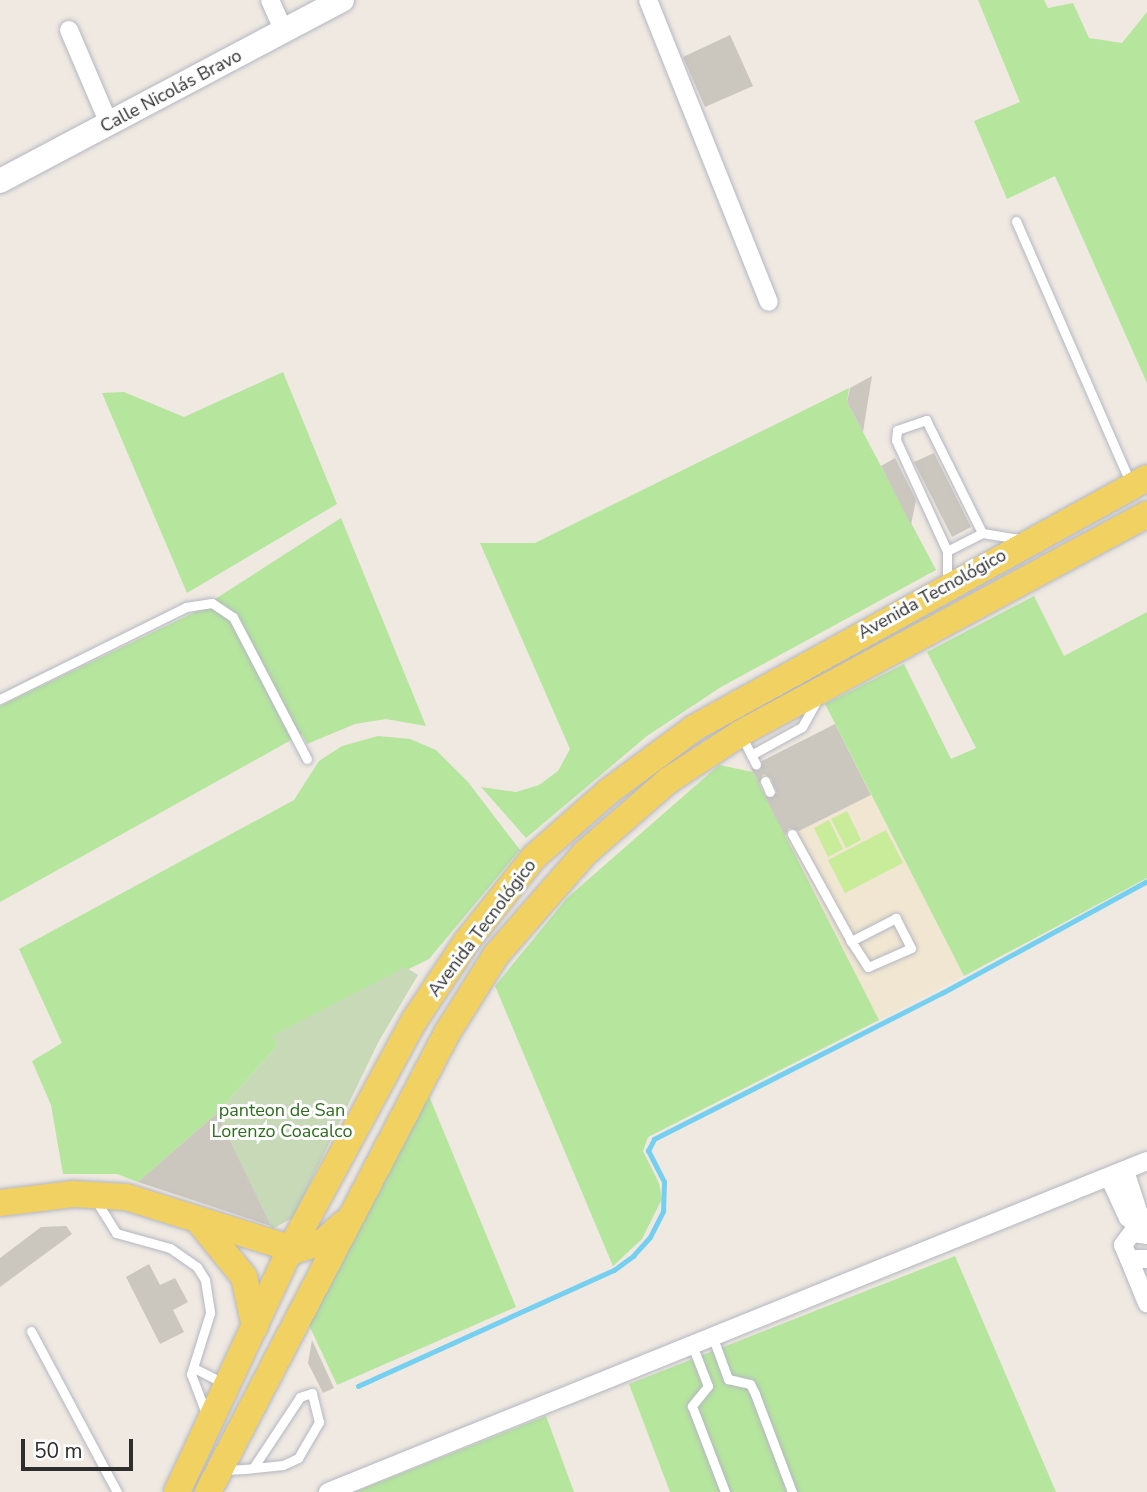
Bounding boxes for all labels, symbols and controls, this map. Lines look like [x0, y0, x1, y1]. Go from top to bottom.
street label: Calle Nicolás Bravo [97, 45, 245, 137]
street label: Avenida Tecnológico [854, 544, 1010, 644]
street label: Avenida Tecnológico [423, 855, 541, 1001]
park label: panteon de San Lorenzo Coacalco [212, 1100, 352, 1142]
scale bar [24, 1426, 136, 1470]
text: 50 m [34, 1437, 83, 1465]

